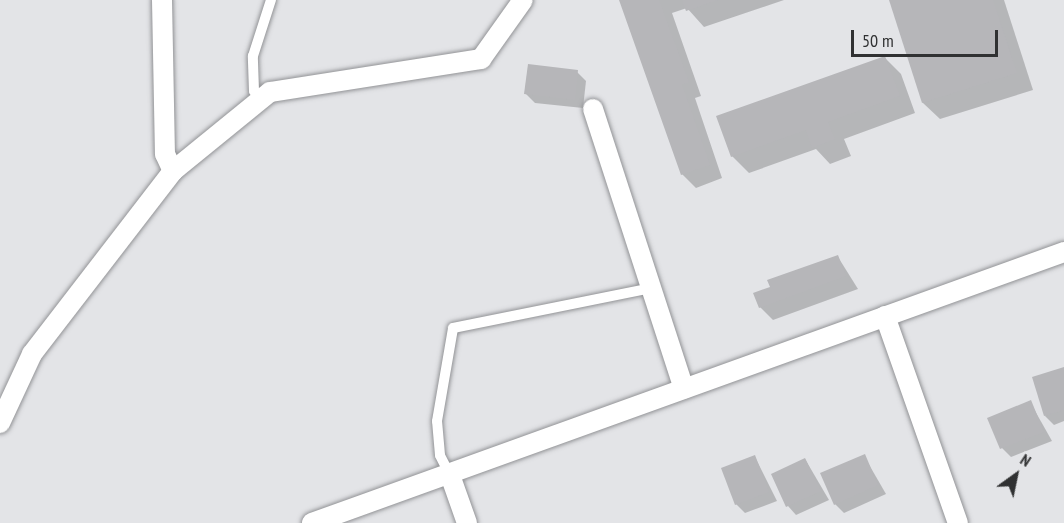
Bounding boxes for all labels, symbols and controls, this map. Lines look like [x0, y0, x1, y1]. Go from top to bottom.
scale bar [854, 18, 1001, 56]
text: 50 m [862, 29, 894, 52]
north arrow [986, 445, 1046, 505]
text: N [1017, 449, 1035, 471]

